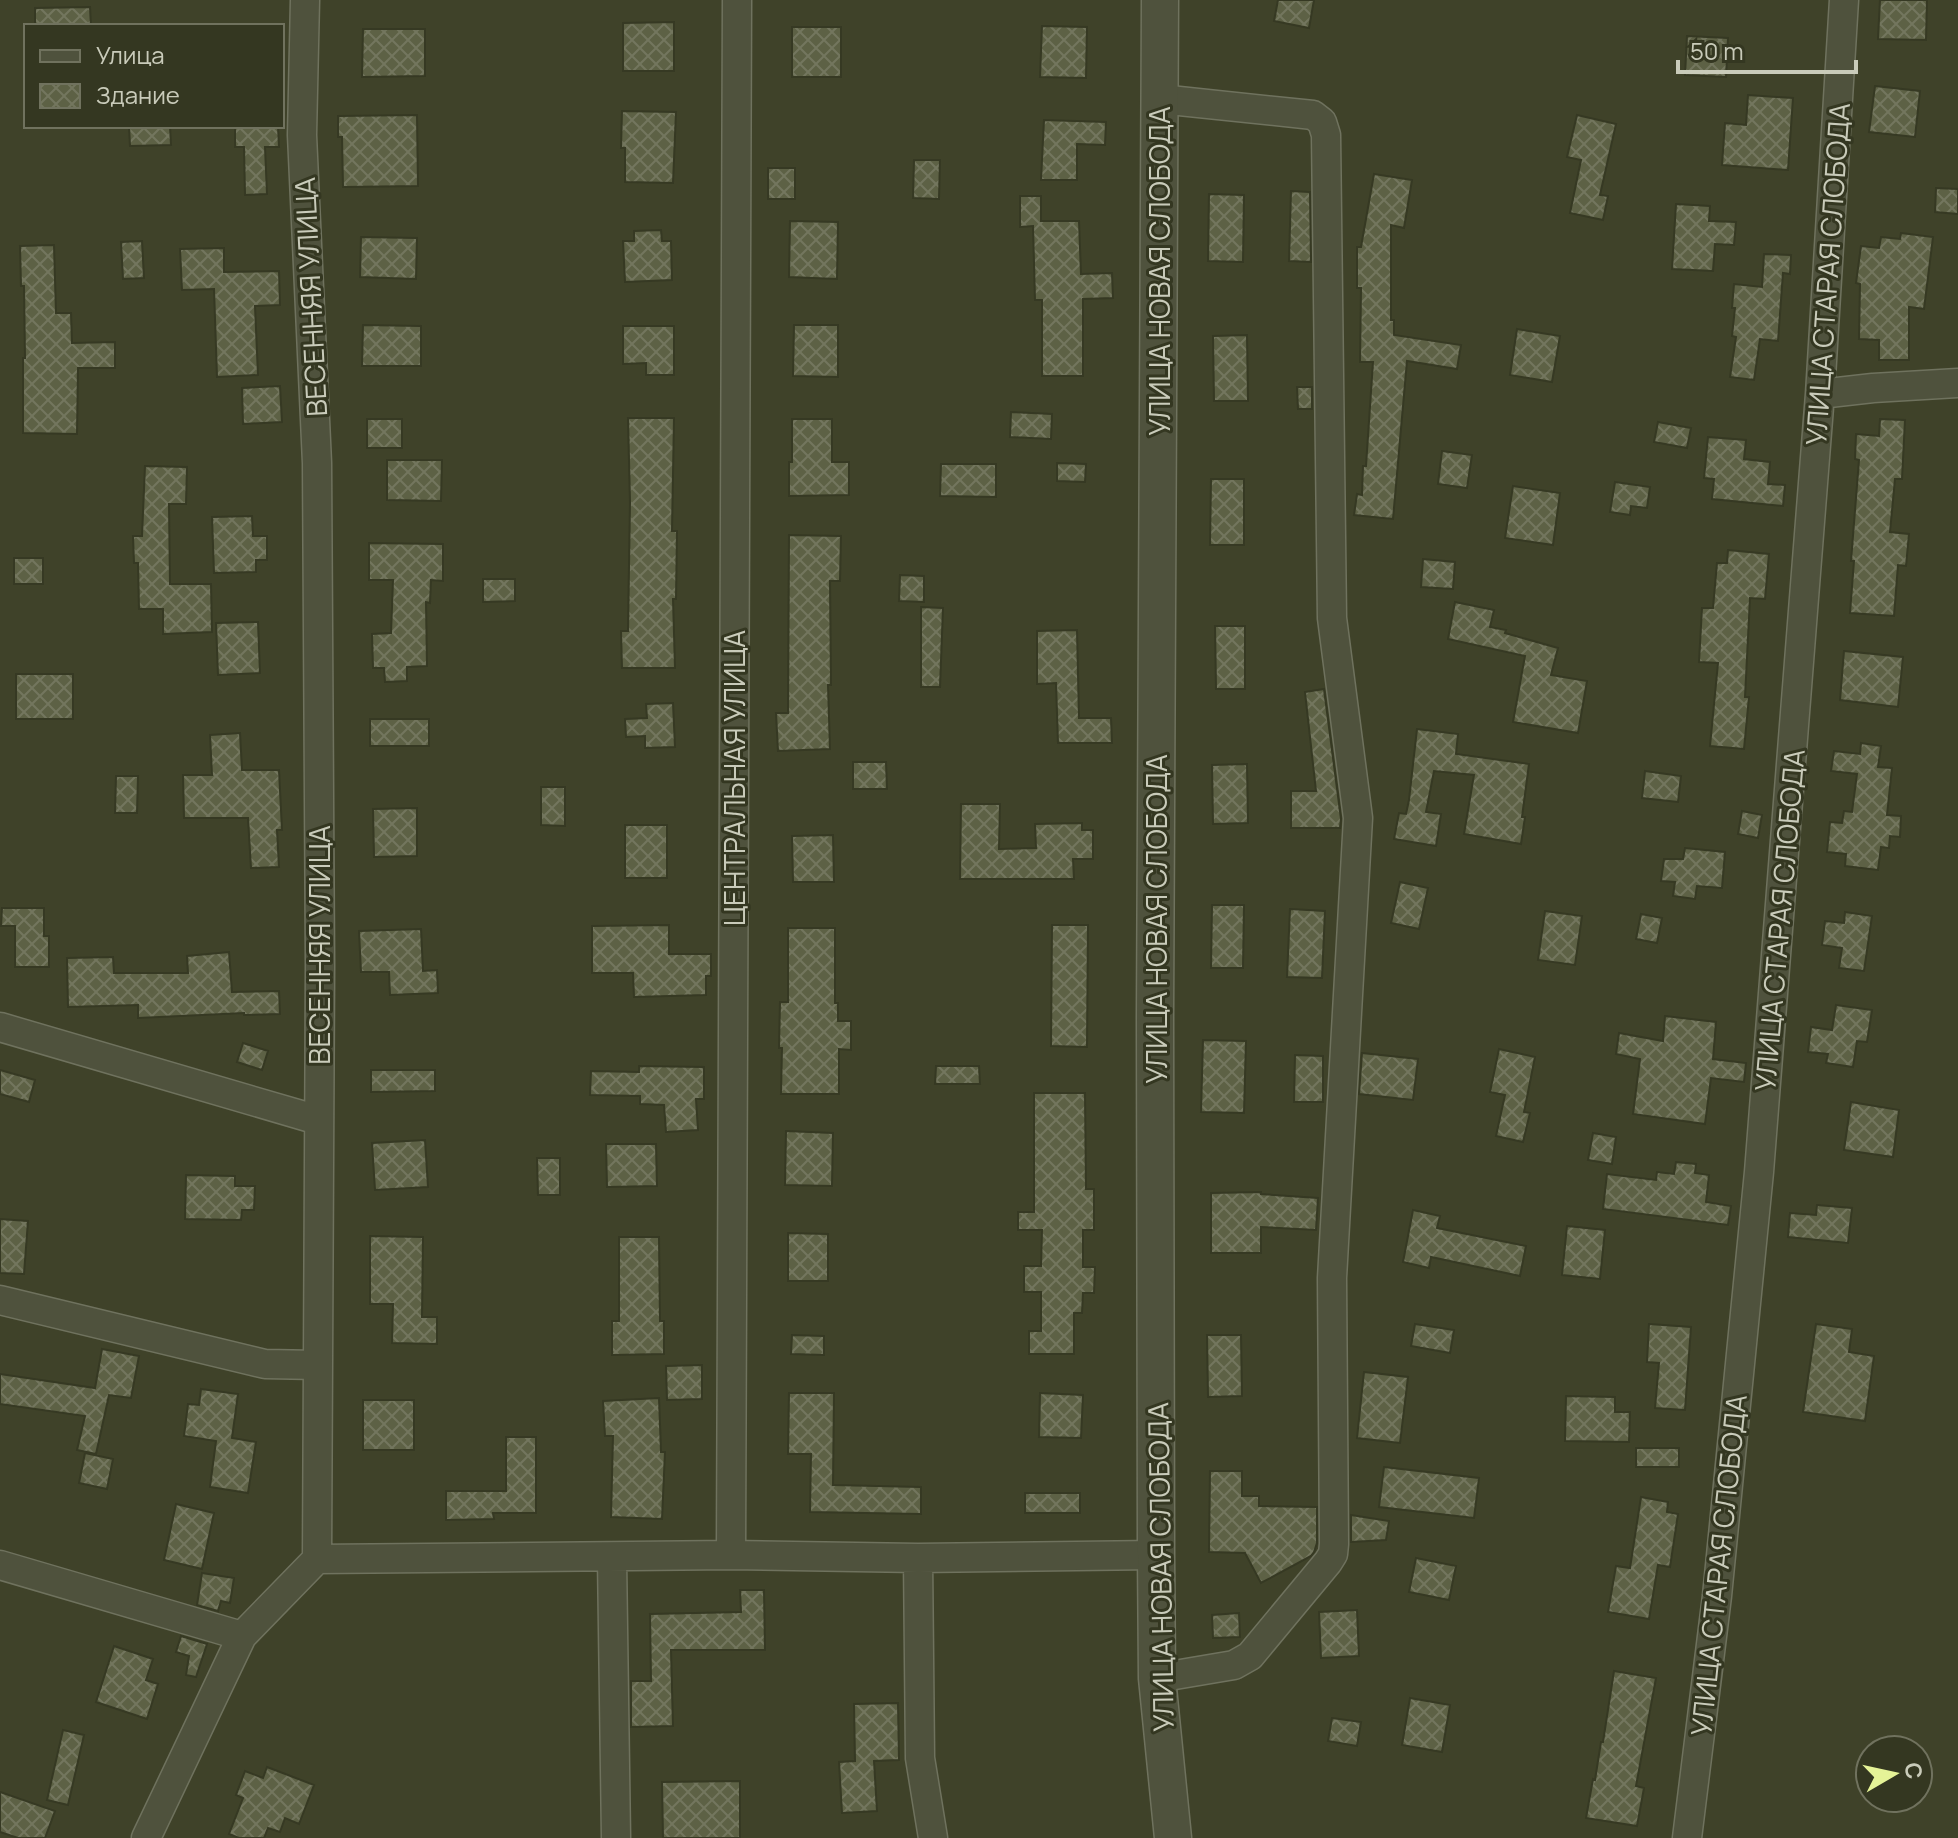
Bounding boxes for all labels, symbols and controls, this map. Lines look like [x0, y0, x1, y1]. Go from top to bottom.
legend [24, 24, 284, 128]
scale bar [1678, 24, 1856, 74]
text: 50 m [1690, 34, 1744, 67]
text: Улица [96, 38, 165, 71]
text: Здание [96, 78, 180, 111]
street label: УЛИЦА СТАРАЯ СЛОБОДА [1796, 101, 1858, 447]
street label: УЛИЦА НОВАЯ СЛОБОДА [1140, 106, 1178, 436]
street label: ВЕСЕННЯЯ УЛИЦА [285, 176, 335, 418]
street label: ЦЕНТРАЛЬНАЯ УЛИЦА [715, 630, 753, 926]
street label: УЛИЦА СТАРАЯ СЛОБОДА [1745, 747, 1813, 1093]
street label: УЛИЦА НОВАЯ СЛОБОДА [1137, 754, 1175, 1084]
street label: ВЕСЕННЯЯ УЛИЦА [300, 825, 338, 1065]
street label: УЛИЦА СТАРАЯ СЛОБОДА [1681, 1392, 1755, 1738]
street label: УЛИЦА НОВАЯ СЛОБОДА [1138, 1402, 1182, 1732]
north arrow [1854, 1734, 1934, 1814]
text: С [1898, 1760, 1930, 1781]

